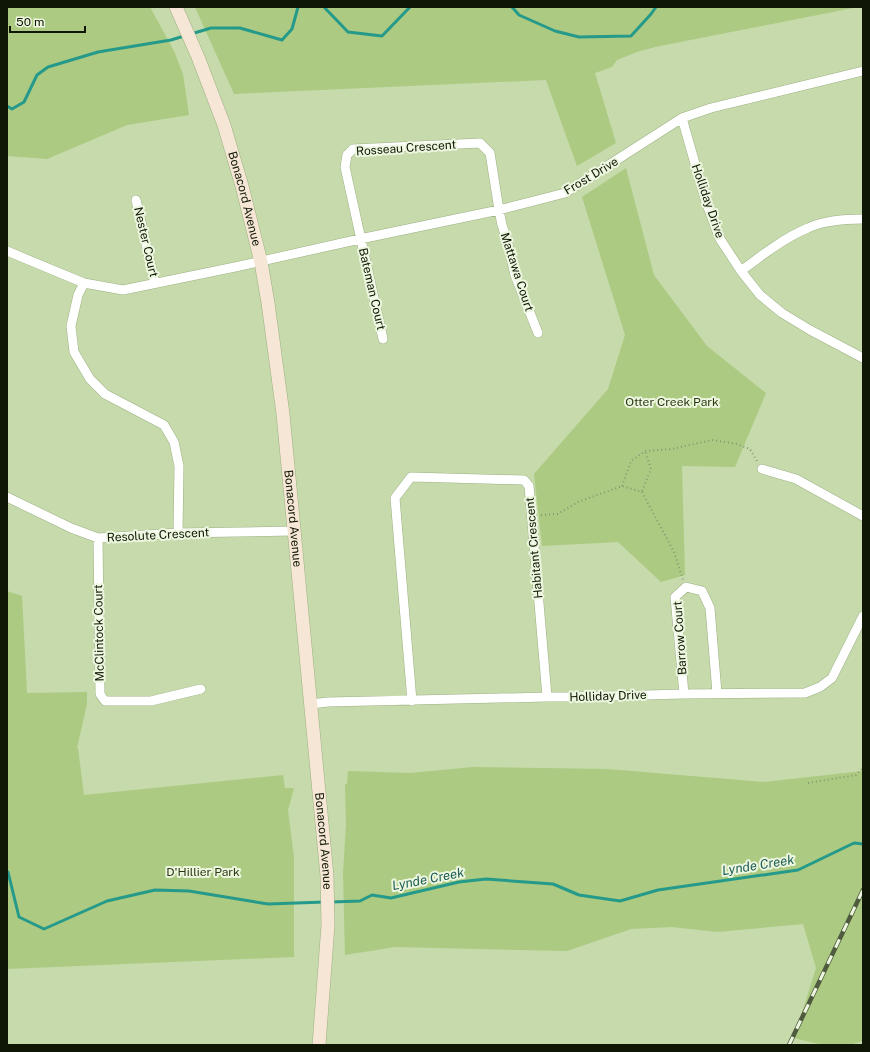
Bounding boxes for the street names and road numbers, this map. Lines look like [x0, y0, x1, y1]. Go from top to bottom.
street label: Rosseau Crescent [355, 137, 457, 158]
street label: Bonacord Avenue [225, 150, 264, 248]
street label: Frost Drive [561, 154, 621, 198]
street label: Holliday Drive [689, 162, 727, 240]
street label: Nester Court [131, 205, 161, 279]
street label: Mattawa Court [498, 231, 536, 314]
street label: Bateman Court [356, 247, 388, 332]
street label: Bonacord Avenue [281, 469, 305, 568]
street label: Habitant Crescent [523, 496, 545, 599]
street label: Resolute Crescent [107, 525, 210, 545]
street label: McClintock Court [91, 584, 107, 682]
street label: Barrow Court [670, 600, 690, 675]
street label: Holliday Drive [569, 688, 647, 704]
street label: Bonacord Avenue [312, 792, 334, 890]

